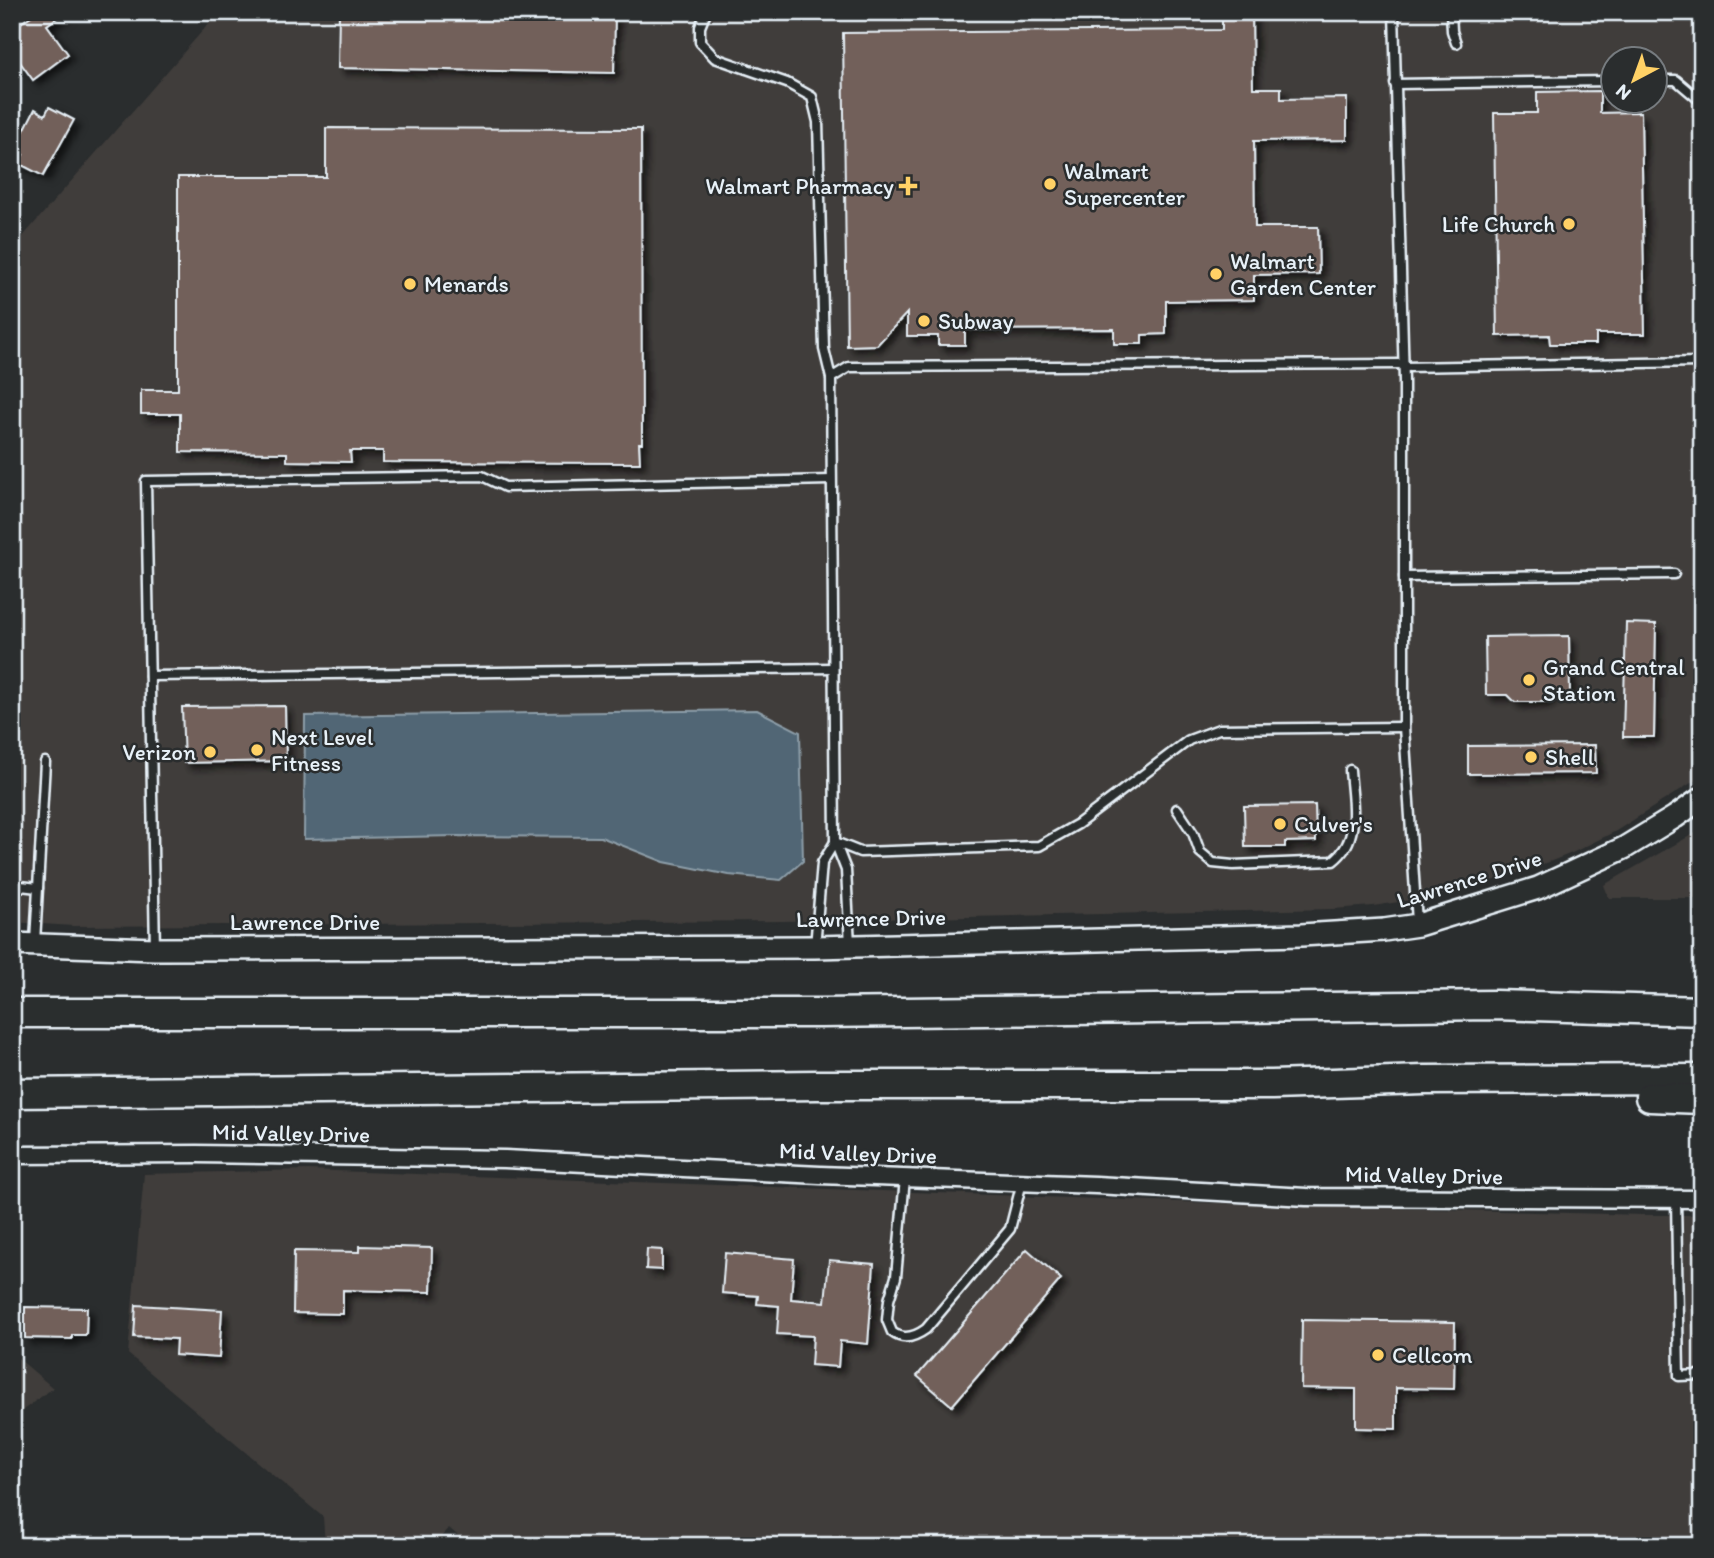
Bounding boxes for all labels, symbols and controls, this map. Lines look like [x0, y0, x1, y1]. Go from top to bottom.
north arrow [1598, 46, 1668, 116]
text: N [1611, 80, 1636, 105]
place label: Walmart Supercenter [1064, 157, 1185, 211]
place label: Walmart Pharmacy [705, 172, 894, 200]
marker: Walmart Supercenter [1042, 176, 1058, 192]
marker: Walmart Pharmacy [900, 178, 916, 194]
place label: Life Church [1442, 210, 1555, 238]
marker: Life Church [1561, 216, 1577, 232]
place label: Walmart Garden Center [1230, 247, 1376, 301]
marker: Walmart Garden Center [1208, 266, 1224, 282]
place label: Menards [424, 270, 509, 298]
marker: Menards [402, 276, 418, 292]
place label: Subway [938, 307, 1014, 335]
marker: Subway [916, 313, 932, 329]
place label: Grand Central Station [1543, 653, 1685, 707]
marker: Grand Central Station [1521, 672, 1537, 688]
place label: Next Level Fitness [271, 723, 374, 777]
place label: Verizon [122, 738, 196, 766]
marker: Next Level Fitness [249, 742, 265, 758]
place label: Shell [1545, 743, 1595, 771]
marker: Verizon [202, 744, 218, 760]
marker: Shell [1523, 749, 1539, 765]
place label: Culver's [1294, 810, 1373, 838]
marker: Culver's [1272, 816, 1288, 832]
street label: Lawrence Drive [1393, 844, 1545, 914]
street label: Lawrence Drive [796, 903, 946, 933]
street label: Lawrence Drive [230, 908, 380, 936]
street label: Mid Valley Drive [212, 1118, 370, 1148]
street label: Mid Valley Drive [778, 1136, 938, 1170]
street label: Mid Valley Drive [1345, 1160, 1503, 1190]
place label: Cellcom [1392, 1341, 1473, 1369]
marker: Cellcom [1370, 1347, 1386, 1363]

